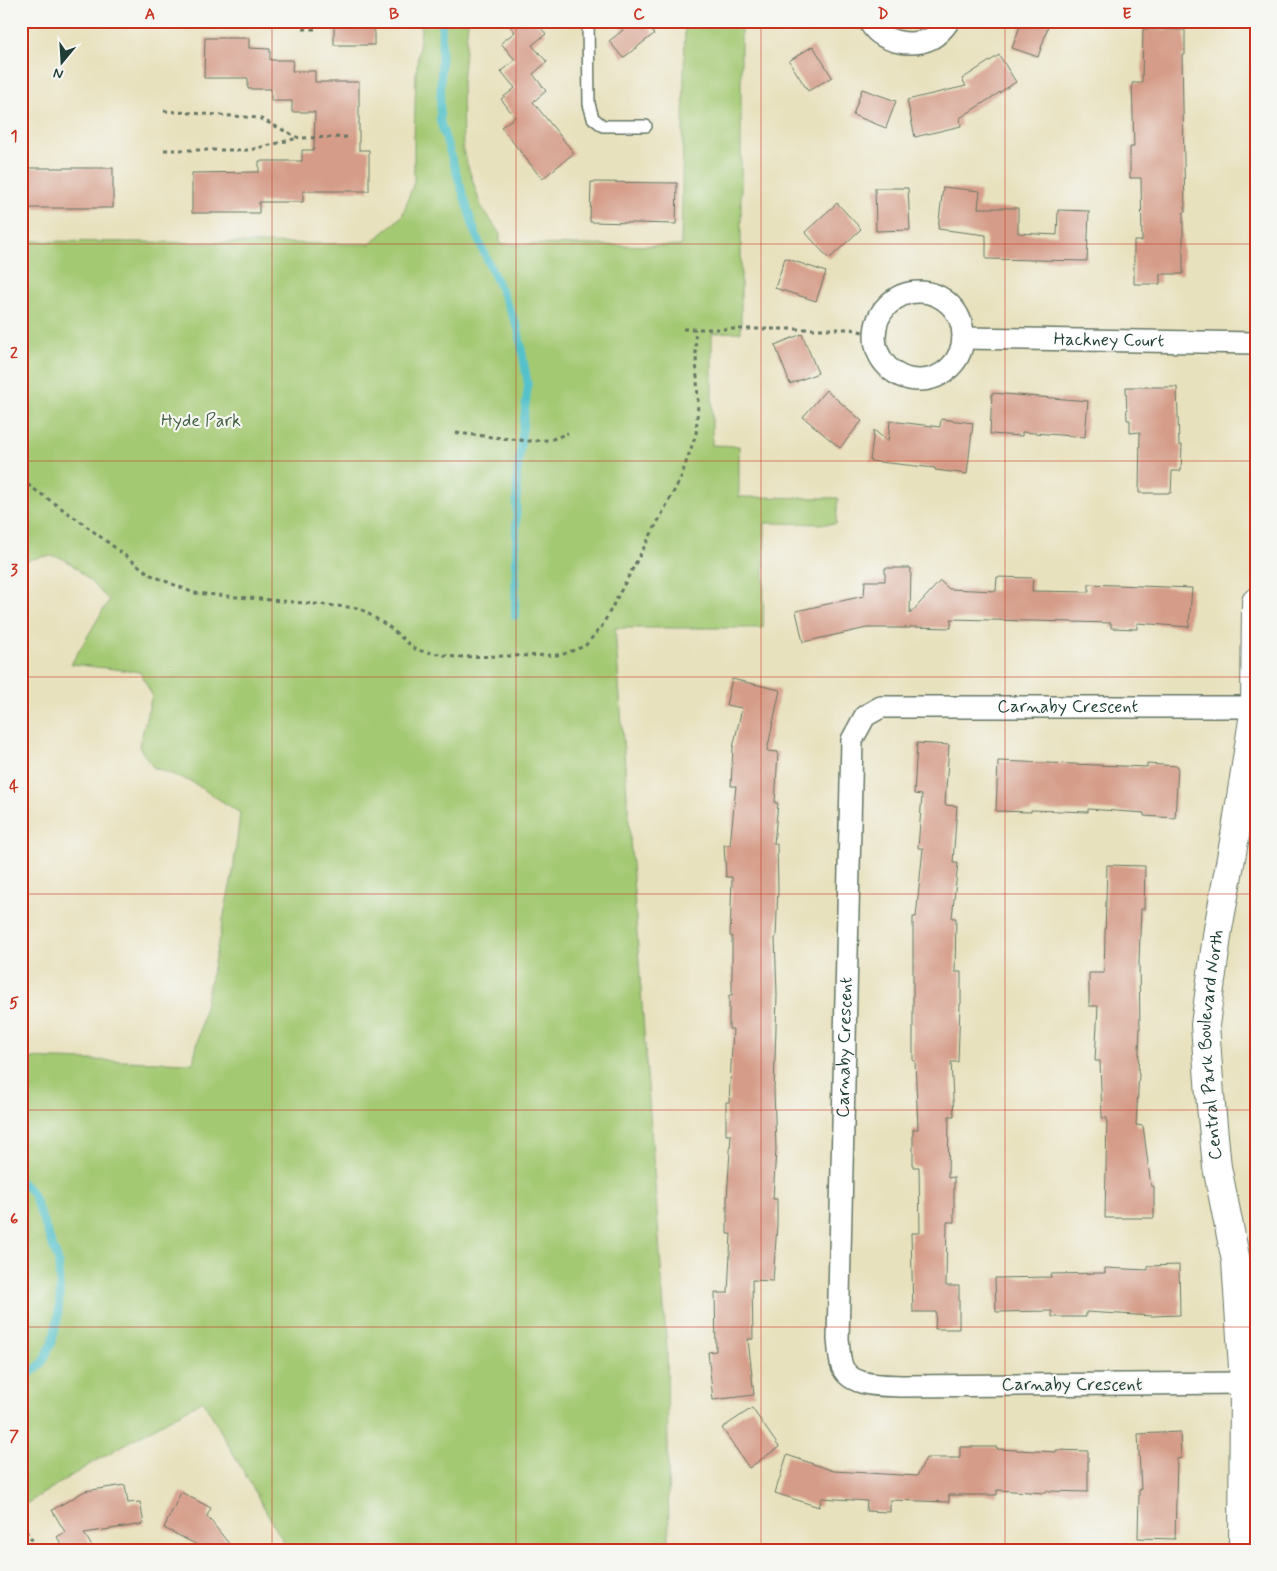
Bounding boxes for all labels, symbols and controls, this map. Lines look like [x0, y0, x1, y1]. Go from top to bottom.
text: A [145, 4, 155, 25]
text: B [389, 4, 399, 25]
text: C [633, 4, 645, 25]
text: D [877, 4, 889, 25]
text: E [1122, 4, 1132, 25]
north arrow [38, 38, 88, 88]
text: N [51, 63, 66, 83]
text: 1 [10, 126, 18, 147]
street label: Hackney Court [1053, 328, 1165, 353]
text: 2 [10, 343, 18, 364]
park label: Hyde Park [161, 409, 241, 433]
text: 3 [10, 560, 18, 581]
street label: Carnaby Crescent [997, 695, 1139, 719]
text: 4 [9, 776, 19, 797]
street label: Central Park Boulevard North [1193, 928, 1230, 1161]
street label: Carnaby Crescent [831, 976, 858, 1118]
text: 5 [9, 993, 19, 1014]
text: 6 [10, 1209, 18, 1230]
street label: Carnaby Crescent [1002, 1373, 1143, 1397]
text: 7 [9, 1426, 19, 1447]

